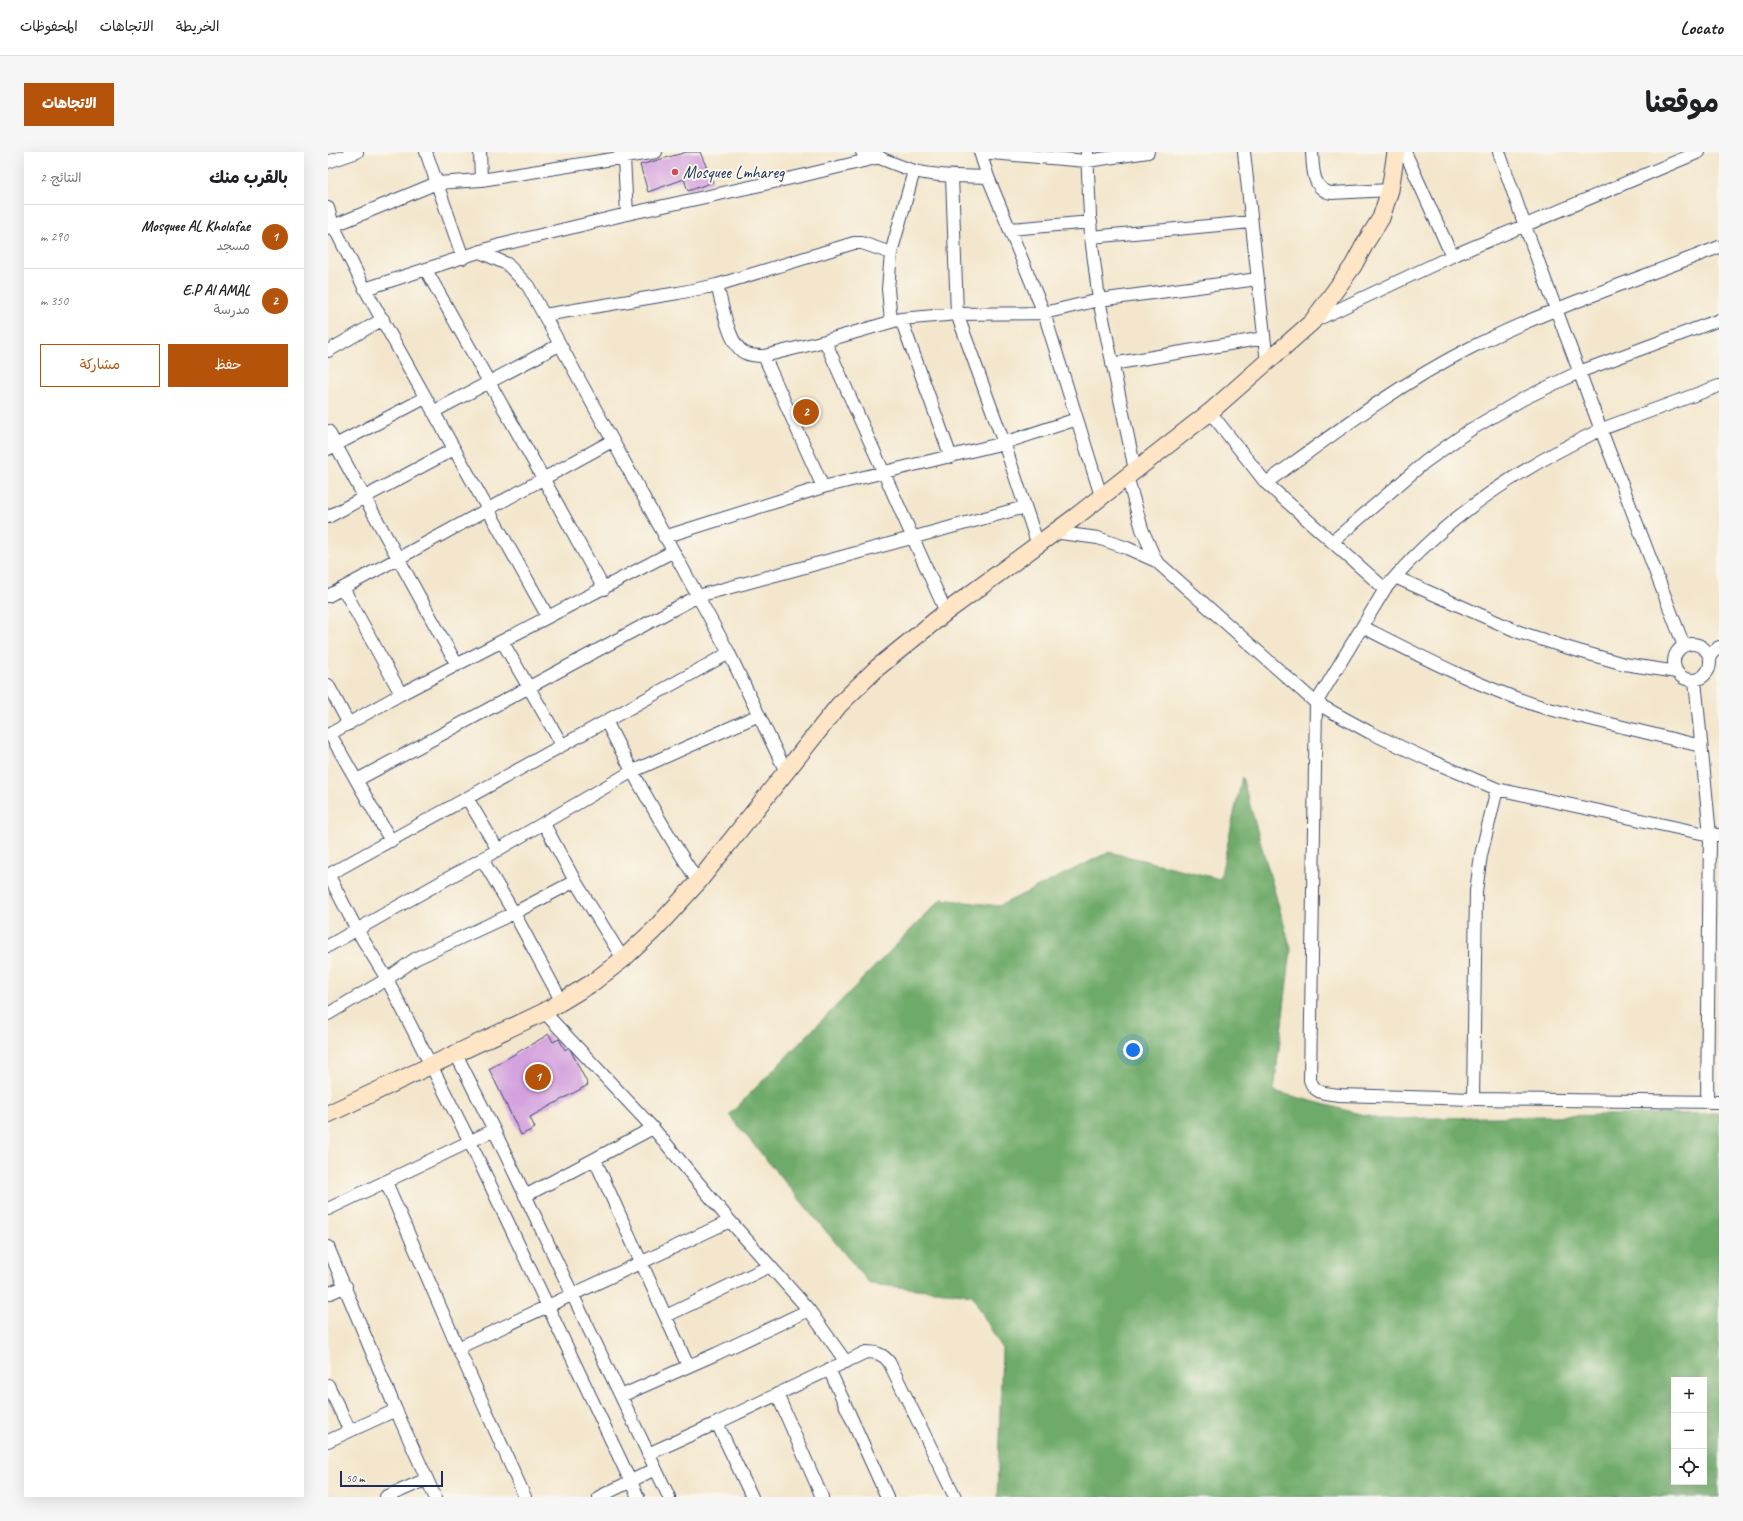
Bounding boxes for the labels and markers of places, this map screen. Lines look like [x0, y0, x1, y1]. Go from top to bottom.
place label: Mosquee Lmhareg [683, 162, 785, 183]
marker: Mosquee Lmhareg [670, 167, 680, 177]
pin: 2 [793, 397, 819, 427]
pin: 1 [525, 1062, 551, 1092]

